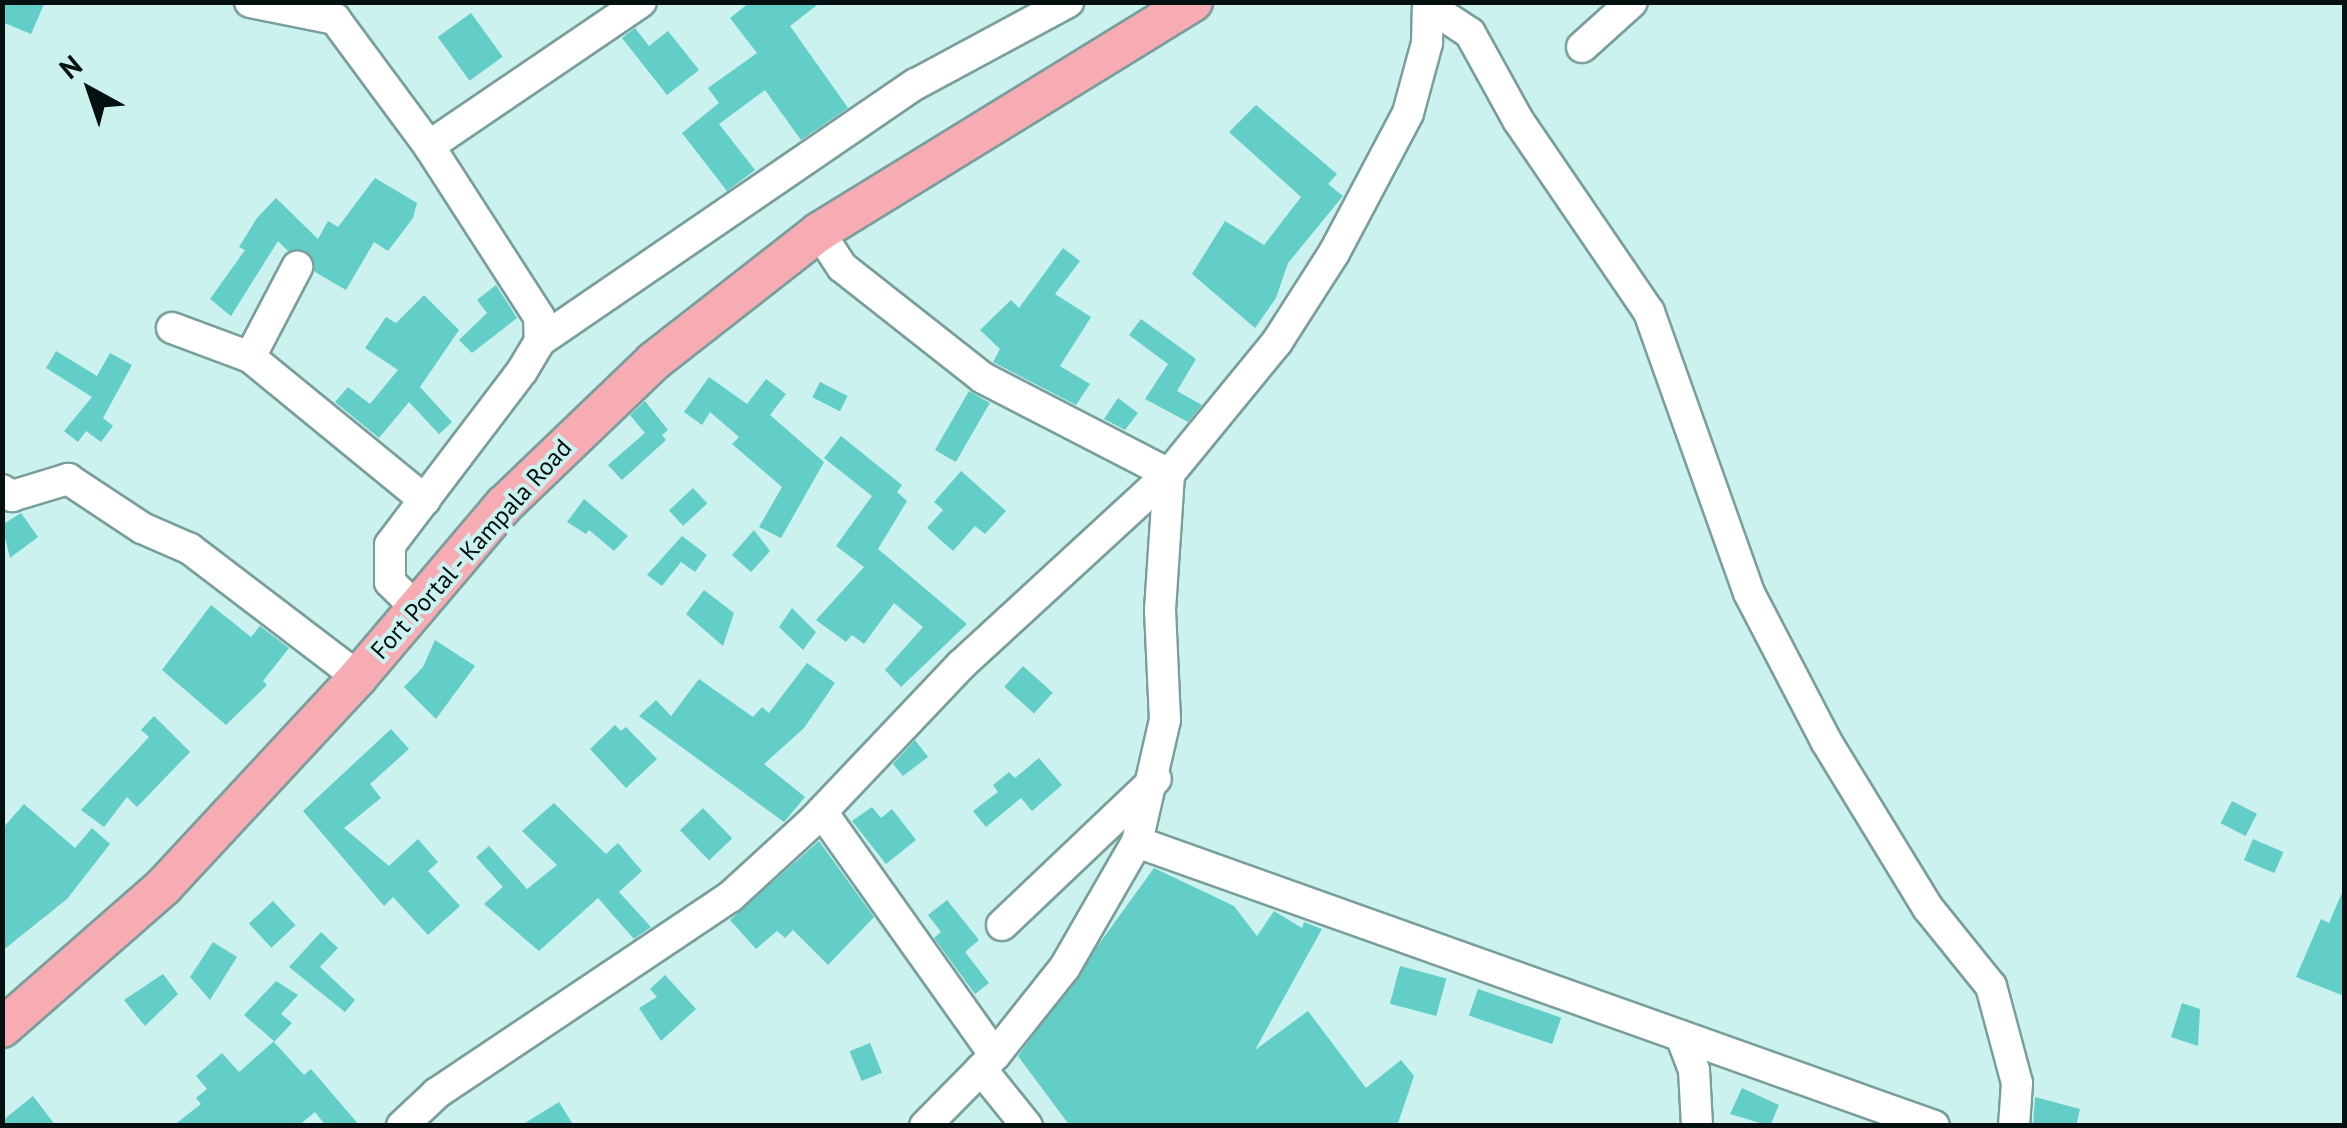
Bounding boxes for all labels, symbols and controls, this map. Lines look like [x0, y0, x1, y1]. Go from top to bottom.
north arrow [40, 40, 140, 140]
text: N [51, 47, 89, 87]
street label: Fort Portal - Kampala Road [363, 431, 579, 667]

